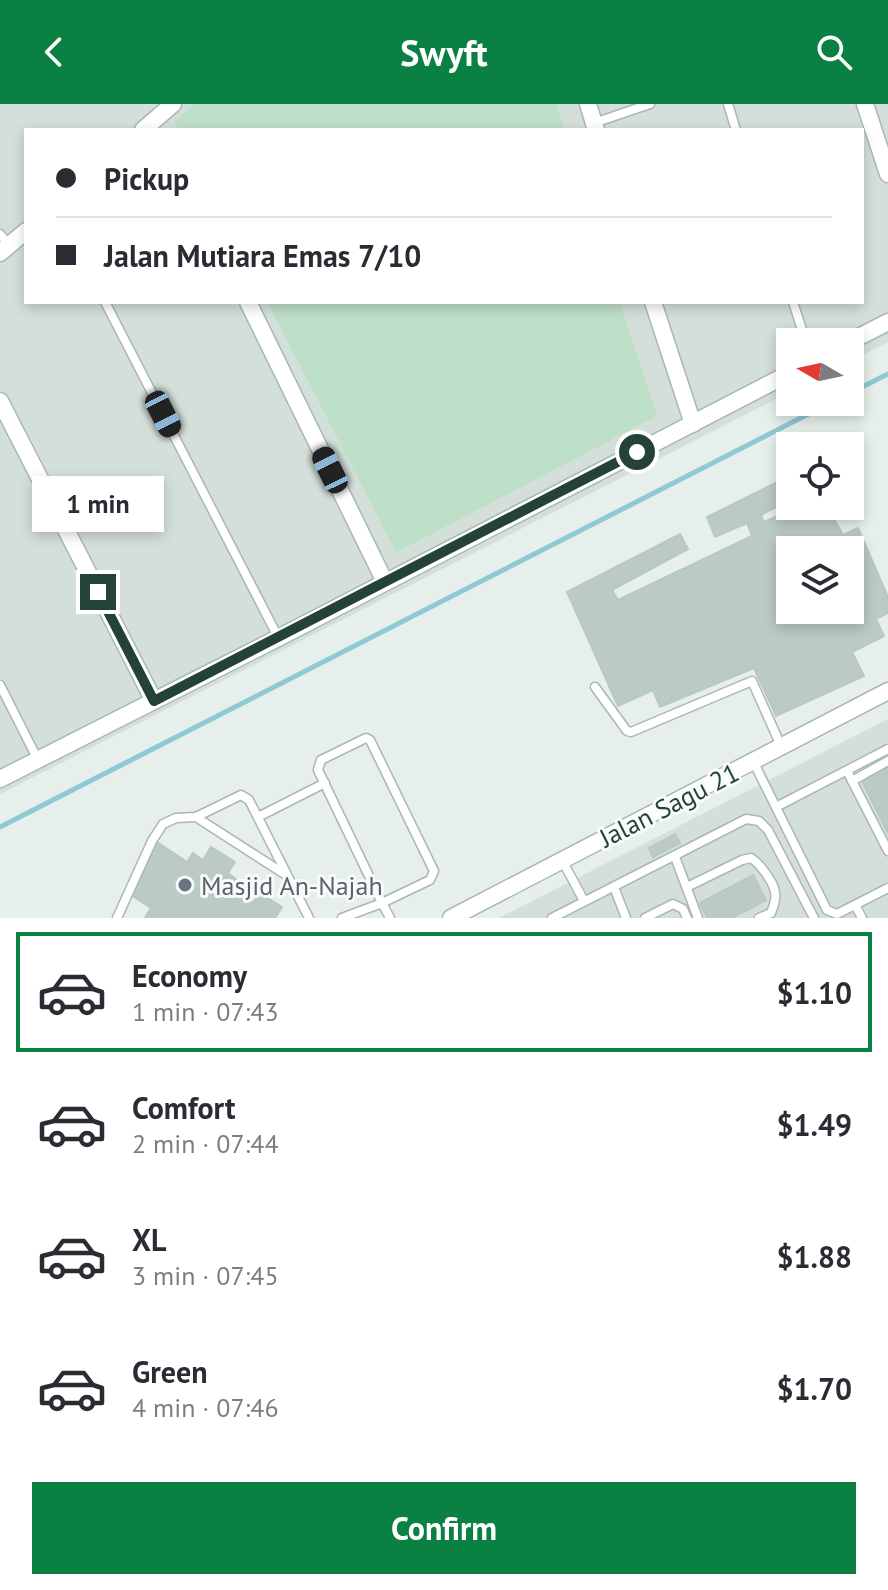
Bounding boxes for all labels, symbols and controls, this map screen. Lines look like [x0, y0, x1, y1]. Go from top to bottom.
text: Swyft [400, 29, 488, 76]
icon: back [32, 30, 76, 74]
icon: search [812, 30, 856, 74]
text: Pickup [104, 159, 189, 198]
text: Jalan Mutiara Emas 7/10 [104, 236, 421, 275]
north arrow [776, 328, 864, 416]
map controls [776, 328, 864, 624]
car [141, 387, 185, 441]
button: locate [776, 432, 864, 520]
route start [619, 434, 655, 470]
car [309, 443, 351, 497]
callout: 1 min [32, 476, 164, 532]
text: 1 min [66, 487, 130, 520]
button: layers [776, 536, 864, 624]
route end [80, 574, 116, 610]
street label: Jalan Sagu 21 [593, 756, 744, 855]
place label: Masjid An-Najah [201, 869, 383, 902]
marker: Masjid An-Najah [176, 876, 194, 894]
icon: car [36, 956, 108, 1028]
text: Economy [132, 956, 247, 995]
text: $1.10 [777, 973, 852, 1012]
text: 1 min · 07:43 [132, 995, 279, 1028]
icon: car [36, 1088, 108, 1160]
text: Comfort [132, 1088, 235, 1127]
text: $1.49 [777, 1105, 852, 1144]
text: 2 min · 07:44 [132, 1127, 279, 1160]
icon: car [36, 1220, 108, 1292]
text: XL [132, 1220, 166, 1259]
text: $1.88 [777, 1237, 852, 1276]
text: 3 min · 07:45 [132, 1259, 279, 1292]
icon: car [36, 1352, 108, 1424]
text: Green [132, 1352, 207, 1391]
text: $1.70 [777, 1369, 852, 1408]
text: 4 min · 07:46 [132, 1391, 279, 1424]
button: Confirm [32, 1482, 856, 1574]

